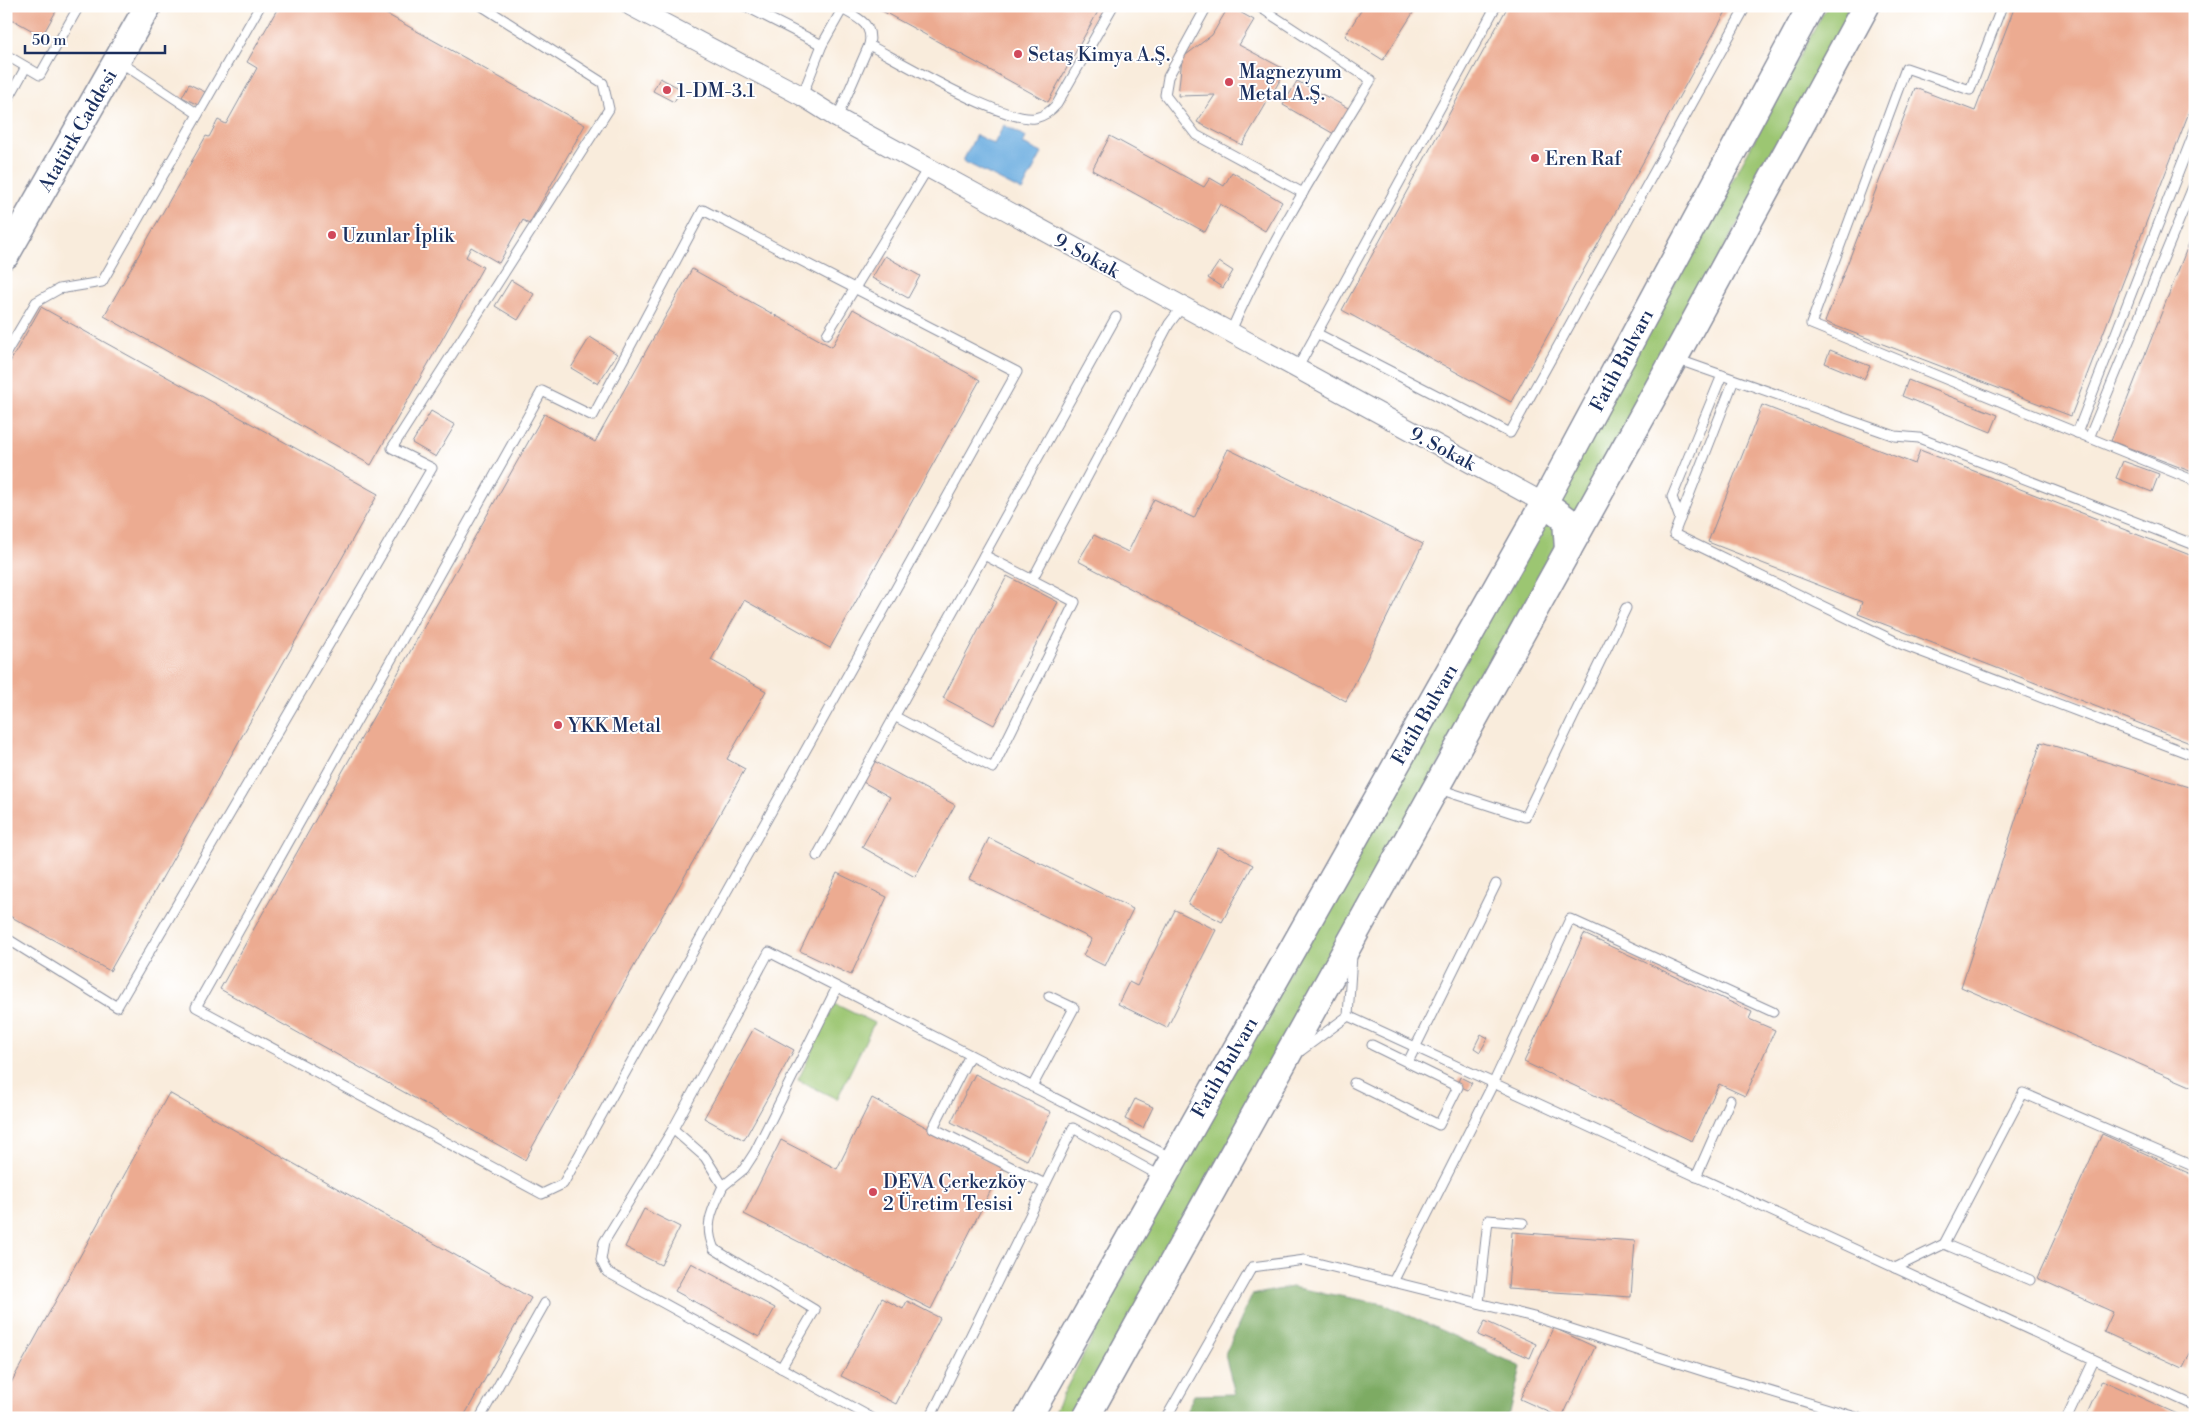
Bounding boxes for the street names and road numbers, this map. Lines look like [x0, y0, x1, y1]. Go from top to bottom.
street label: Atatürk Caddesi [33, 65, 123, 197]
street label: 9. Sokak [1049, 228, 1124, 284]
street label: Fatih Bulvarı [1585, 305, 1659, 416]
street label: 9. Sokak [1405, 422, 1481, 477]
street label: Fatih Bulvarı [1386, 660, 1463, 769]
street label: Fatih Bulvarı [1186, 1013, 1263, 1122]

